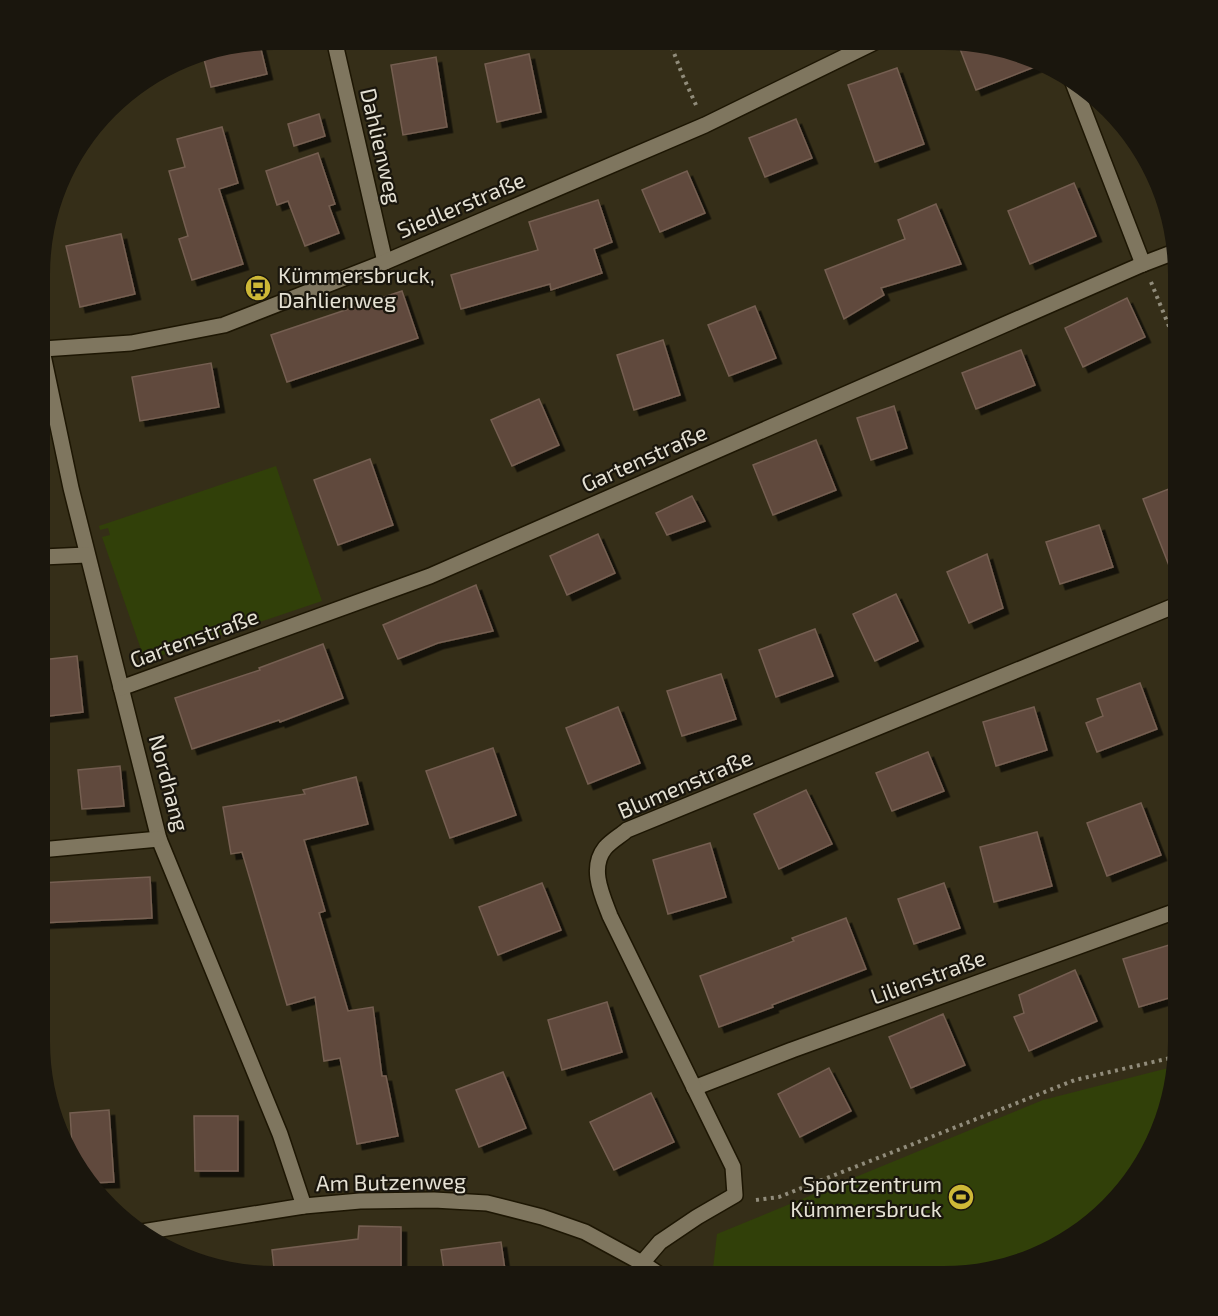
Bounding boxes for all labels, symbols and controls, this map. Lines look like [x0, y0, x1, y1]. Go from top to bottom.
street label: Dahlienweg [356, 85, 408, 206]
street label: Siedlerstraße [393, 165, 529, 243]
place label: Kümmersbruck, Dahlienweg [278, 261, 435, 312]
bus stop icon: Kümmersbruck, Dahlienweg [243, 273, 273, 303]
street label: Gartenstraße [577, 418, 710, 496]
street label: Gartenstraße [126, 602, 261, 672]
street label: Nordhang [145, 731, 195, 834]
street label: Blumenstraße [613, 743, 756, 823]
street label: Lilienstraße [867, 943, 989, 1009]
street label: Am Butzenweg [316, 1167, 466, 1195]
place label: Sportzentrum Kümmersbruck [790, 1170, 942, 1221]
sports icon: Sportzentrum Kümmersbruck [946, 1182, 976, 1212]

